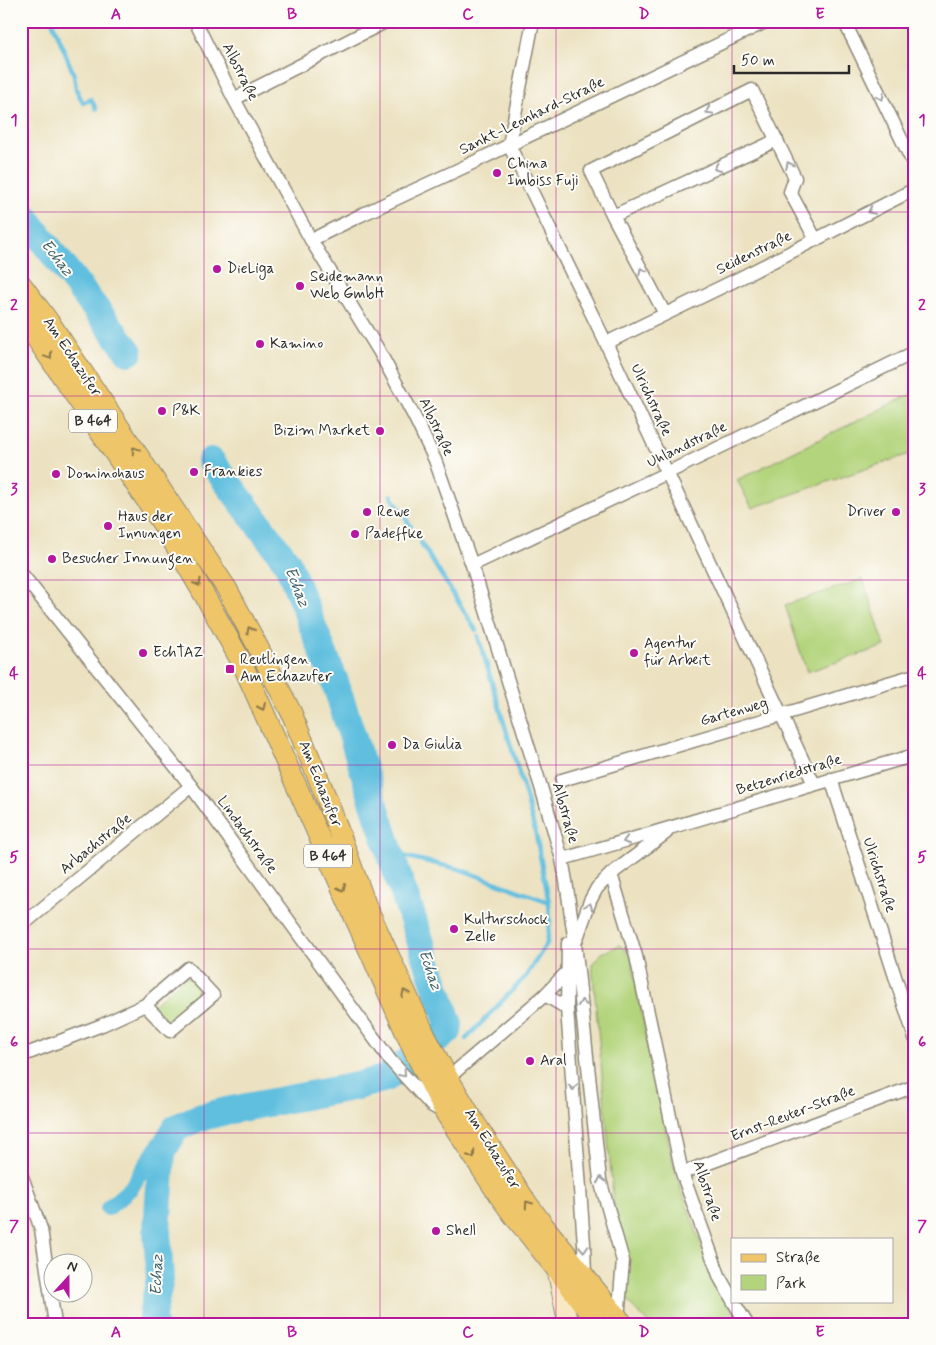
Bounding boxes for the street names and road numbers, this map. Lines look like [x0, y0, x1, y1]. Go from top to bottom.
street label: Albstraße [217, 40, 263, 104]
street label: Sankt-Leonhard-Straße [456, 72, 608, 160]
street label: Seidenstraße [713, 226, 795, 280]
street label: Am Echazufer [38, 313, 106, 401]
street label: Ulrichstraße [625, 360, 677, 440]
street label: Albstraße [414, 395, 458, 459]
road number: B 464 [69, 410, 117, 432]
street label: Uhlandstraße [644, 417, 730, 473]
street label: Gartenweg [698, 693, 770, 732]
street label: Am Echazufer [294, 738, 346, 830]
street label: Betzenriedstraße [734, 750, 844, 800]
street label: Albstraße [547, 780, 583, 846]
street label: Lindachstraße [212, 792, 282, 878]
street label: Arbachstraße [56, 809, 136, 879]
street label: Ulrichstraße [857, 835, 901, 915]
road number: B 464 [304, 844, 352, 868]
street label: Ernst-Reuter-Straße [728, 1081, 858, 1147]
street label: Am Echazufer [459, 1105, 525, 1193]
street label: Albstraße [688, 1158, 726, 1224]

